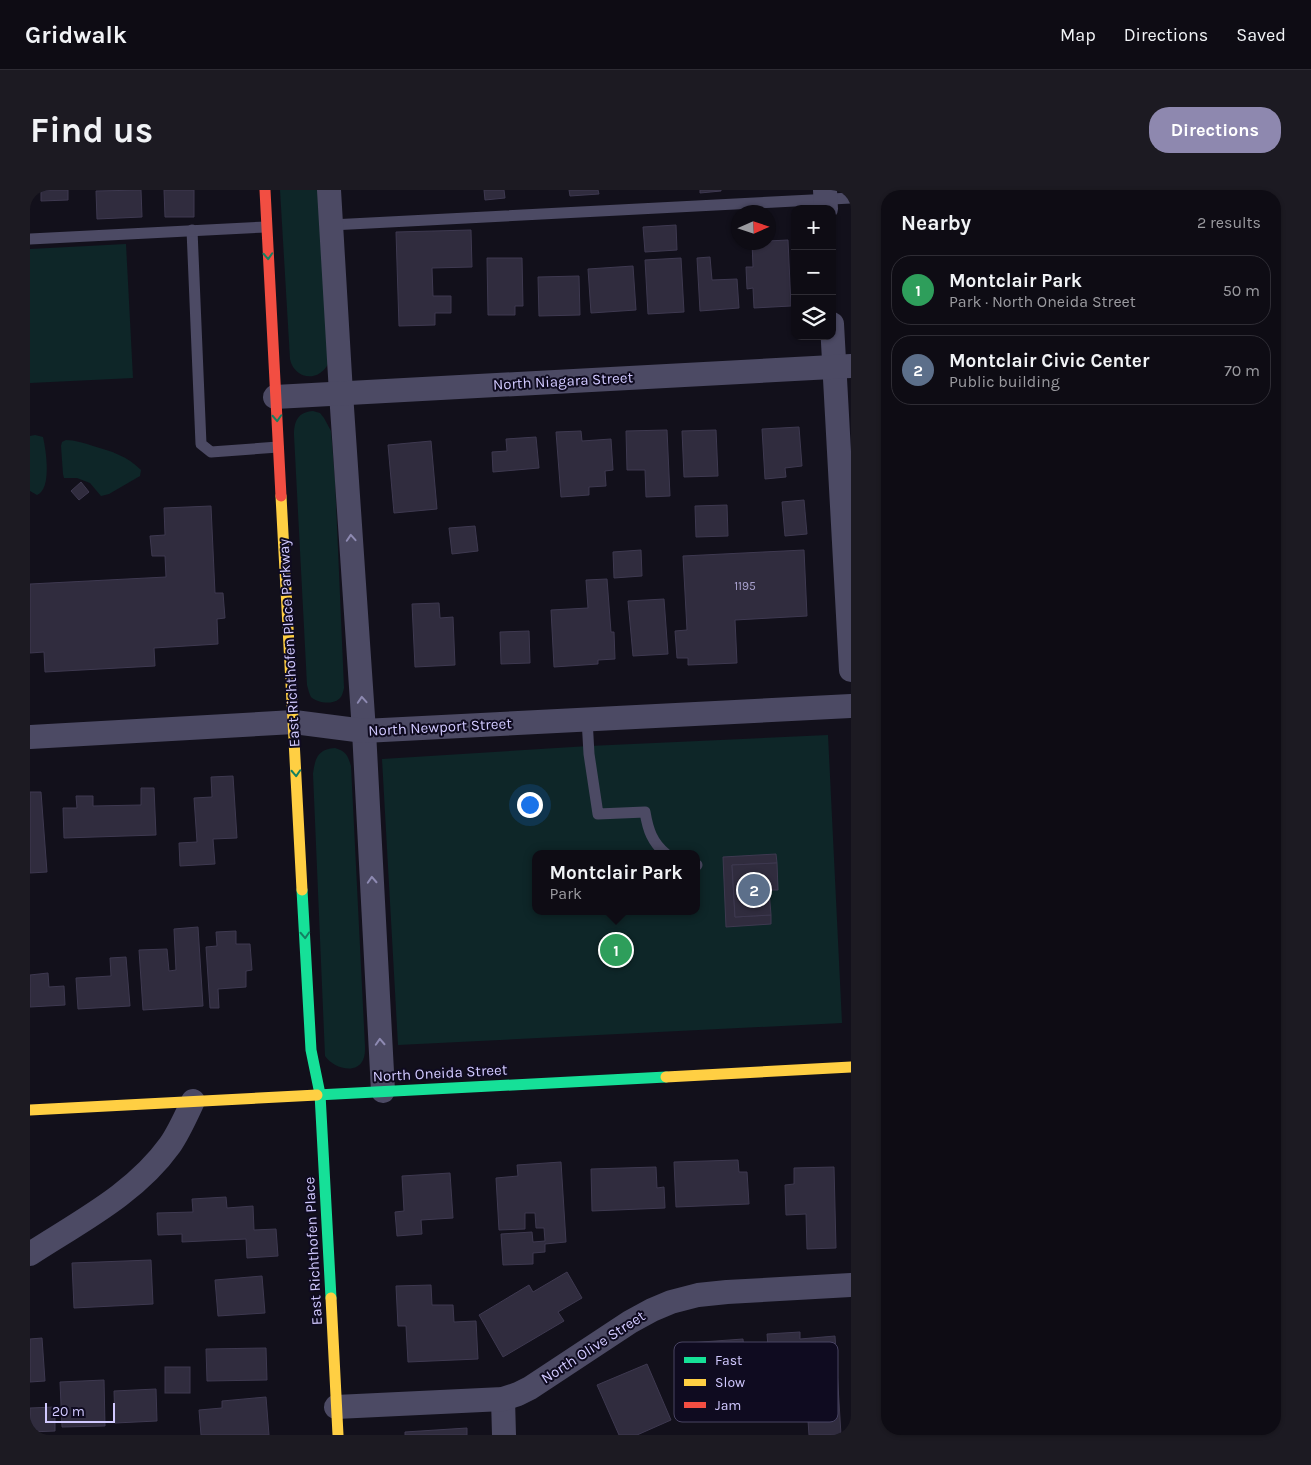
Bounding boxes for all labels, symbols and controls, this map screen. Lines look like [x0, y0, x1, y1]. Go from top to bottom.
text: Gridwalk [25, 21, 127, 49]
text: Map [1060, 24, 1096, 46]
text: Directions [1124, 24, 1208, 46]
text: Saved [1236, 24, 1286, 46]
button: Directions [1149, 107, 1281, 153]
text: Find us [30, 110, 153, 151]
north arrow [731, 205, 776, 250]
map controls [791, 205, 836, 340]
button: + [791, 205, 836, 250]
text: Nearby [901, 211, 971, 235]
text: 2 results [1197, 213, 1261, 232]
button: − [791, 250, 836, 295]
one-way arrow [263, 252, 273, 260]
text: Montclair Park [949, 270, 1082, 292]
text: 1 [915, 281, 921, 300]
text: 50 m [1223, 281, 1260, 300]
text: Park · North Oneida Street [949, 292, 1136, 311]
button: layers [791, 295, 836, 340]
text: Montclair Civic Center [949, 350, 1149, 372]
text: 2 [913, 361, 923, 380]
text: 70 m [1224, 361, 1260, 380]
street label: North Niagara Street [492, 368, 634, 394]
text: Public building [949, 372, 1060, 391]
one-way arrow [271, 415, 282, 423]
one-way arrow [346, 534, 357, 542]
street label: East Richthofen Place Parkway [275, 538, 303, 748]
house number: 1195 [734, 579, 756, 593]
one-way arrow [357, 696, 368, 704]
street label: North Newport Street [368, 714, 513, 740]
one-way arrow [291, 769, 302, 777]
your location [517, 792, 543, 818]
popup [532, 850, 700, 915]
text: Montclair Park [549, 862, 683, 884]
pin: 2 [738, 871, 770, 909]
one-way arrow [367, 876, 378, 884]
text: Park [549, 884, 582, 903]
pin: 1 [600, 931, 632, 969]
one-way arrow [300, 932, 310, 939]
one-way arrow [375, 1038, 386, 1046]
street label: North Oneida Street [372, 1060, 508, 1086]
street label: East Richthofen Place [300, 1176, 326, 1326]
street label: North Olive Street [538, 1306, 649, 1387]
legend [674, 1342, 838, 1422]
text: Fast [715, 1352, 742, 1369]
text: Slow [715, 1374, 745, 1391]
text: Jam [715, 1397, 741, 1414]
scale bar [45, 1400, 115, 1423]
text: 20 m [52, 1403, 85, 1420]

